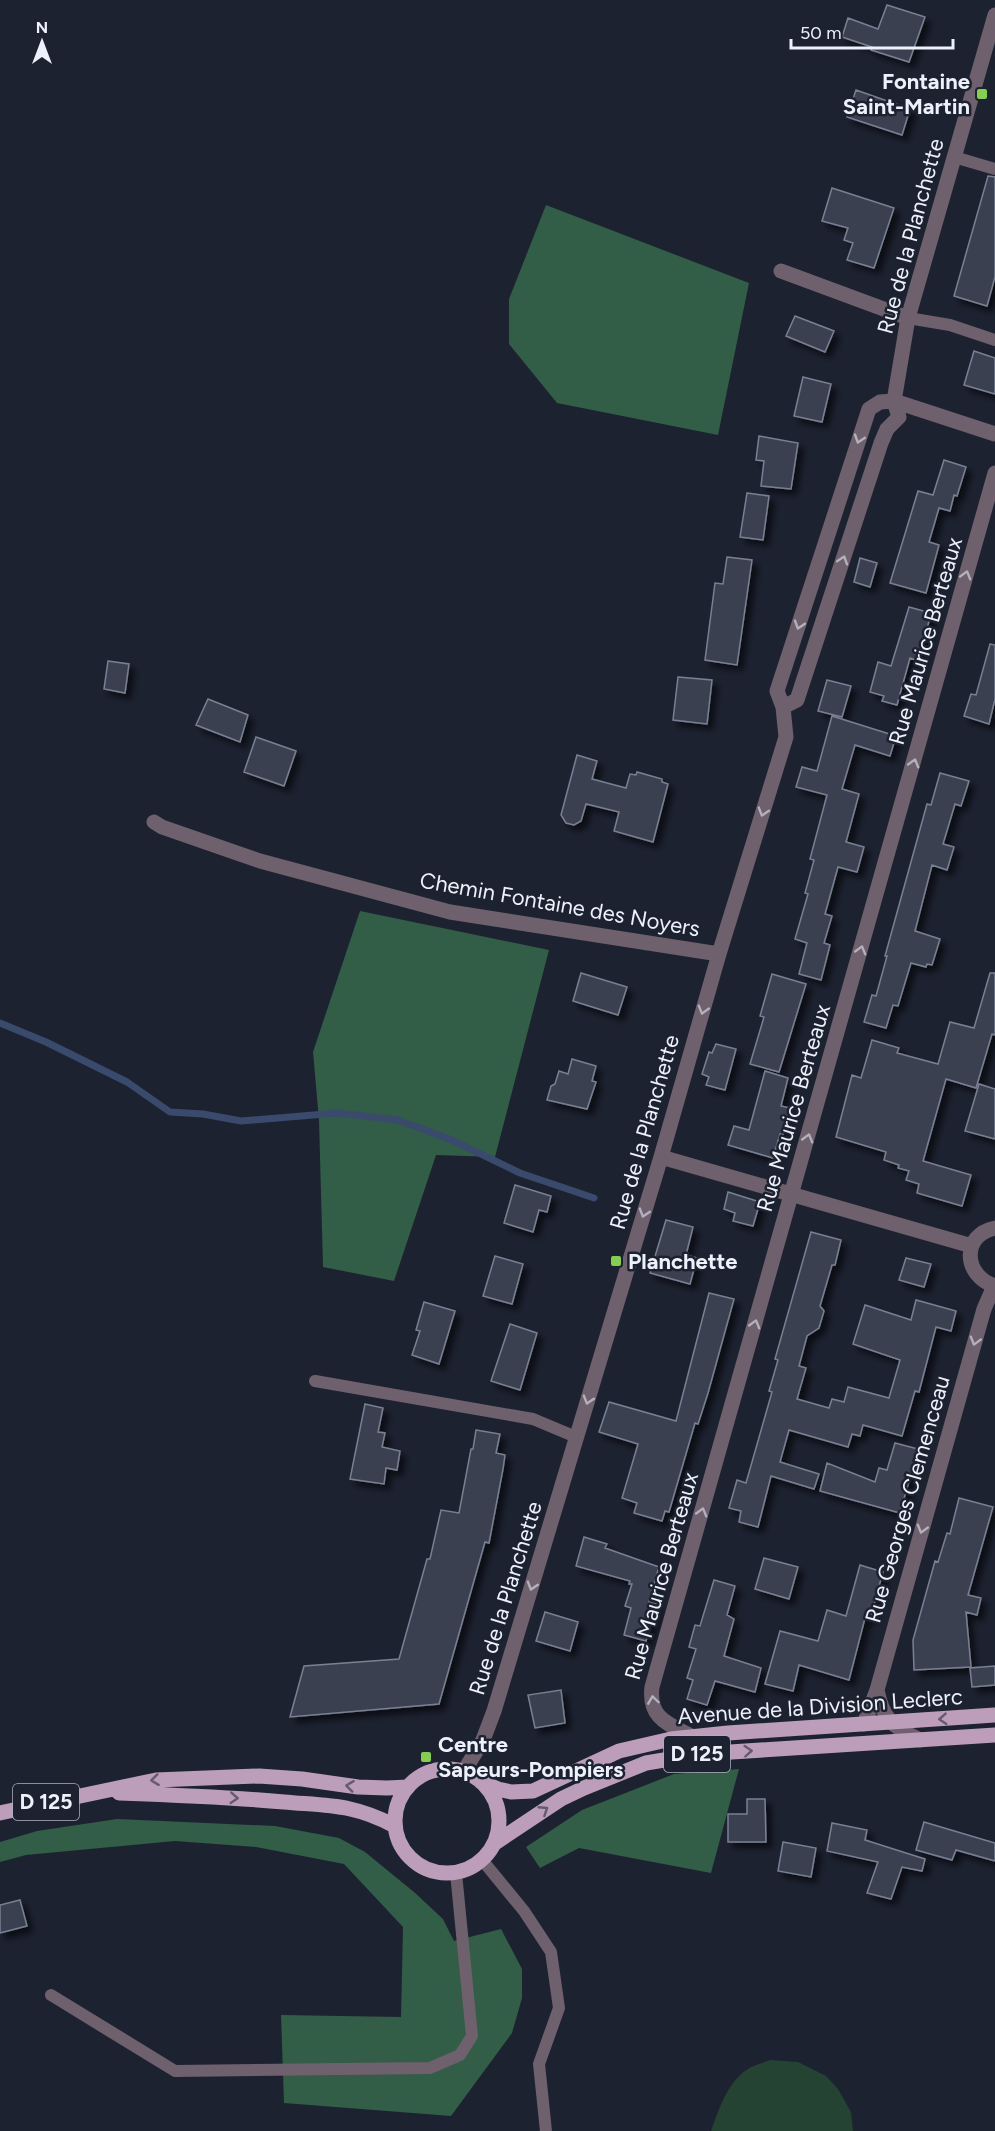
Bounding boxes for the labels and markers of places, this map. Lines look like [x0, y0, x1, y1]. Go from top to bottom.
place label: Fontaine Saint-Martin [843, 68, 970, 120]
marker: Fontaine Saint-Martin [975, 87, 989, 101]
place label: Planchette [628, 1248, 737, 1275]
marker: Planchette [609, 1254, 623, 1268]
place label: Centre Sapeurs-Pompiers [438, 1731, 623, 1783]
marker: Centre Sapeurs-Pompiers [419, 1750, 433, 1764]

